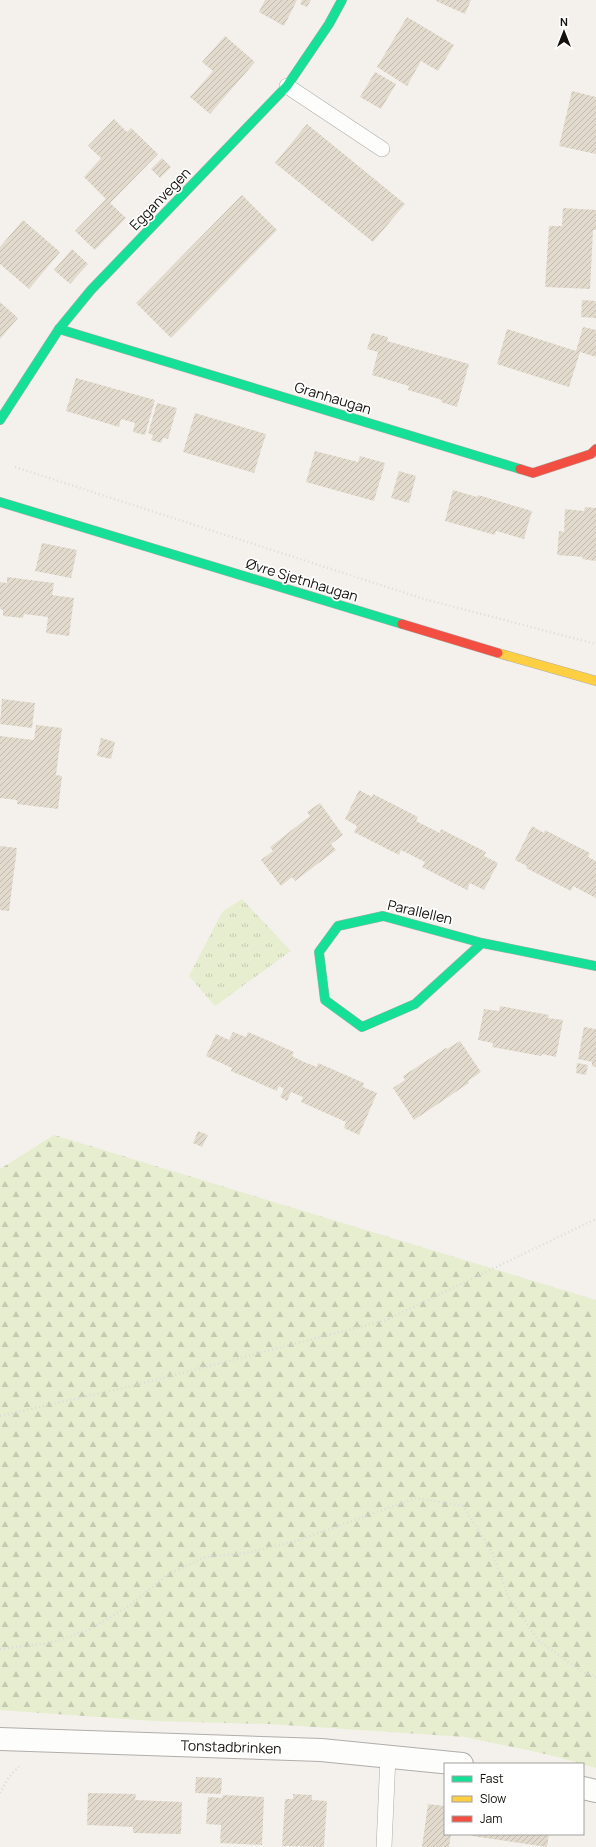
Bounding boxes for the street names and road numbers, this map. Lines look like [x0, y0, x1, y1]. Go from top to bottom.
street label: Egganvegen [125, 163, 194, 234]
street label: Granhaugan [292, 377, 374, 418]
street label: Øvre Sjetnhaugan [244, 553, 360, 606]
street label: Parallellen [386, 895, 454, 928]
street label: Tonstadbrinken [180, 1735, 282, 1758]

